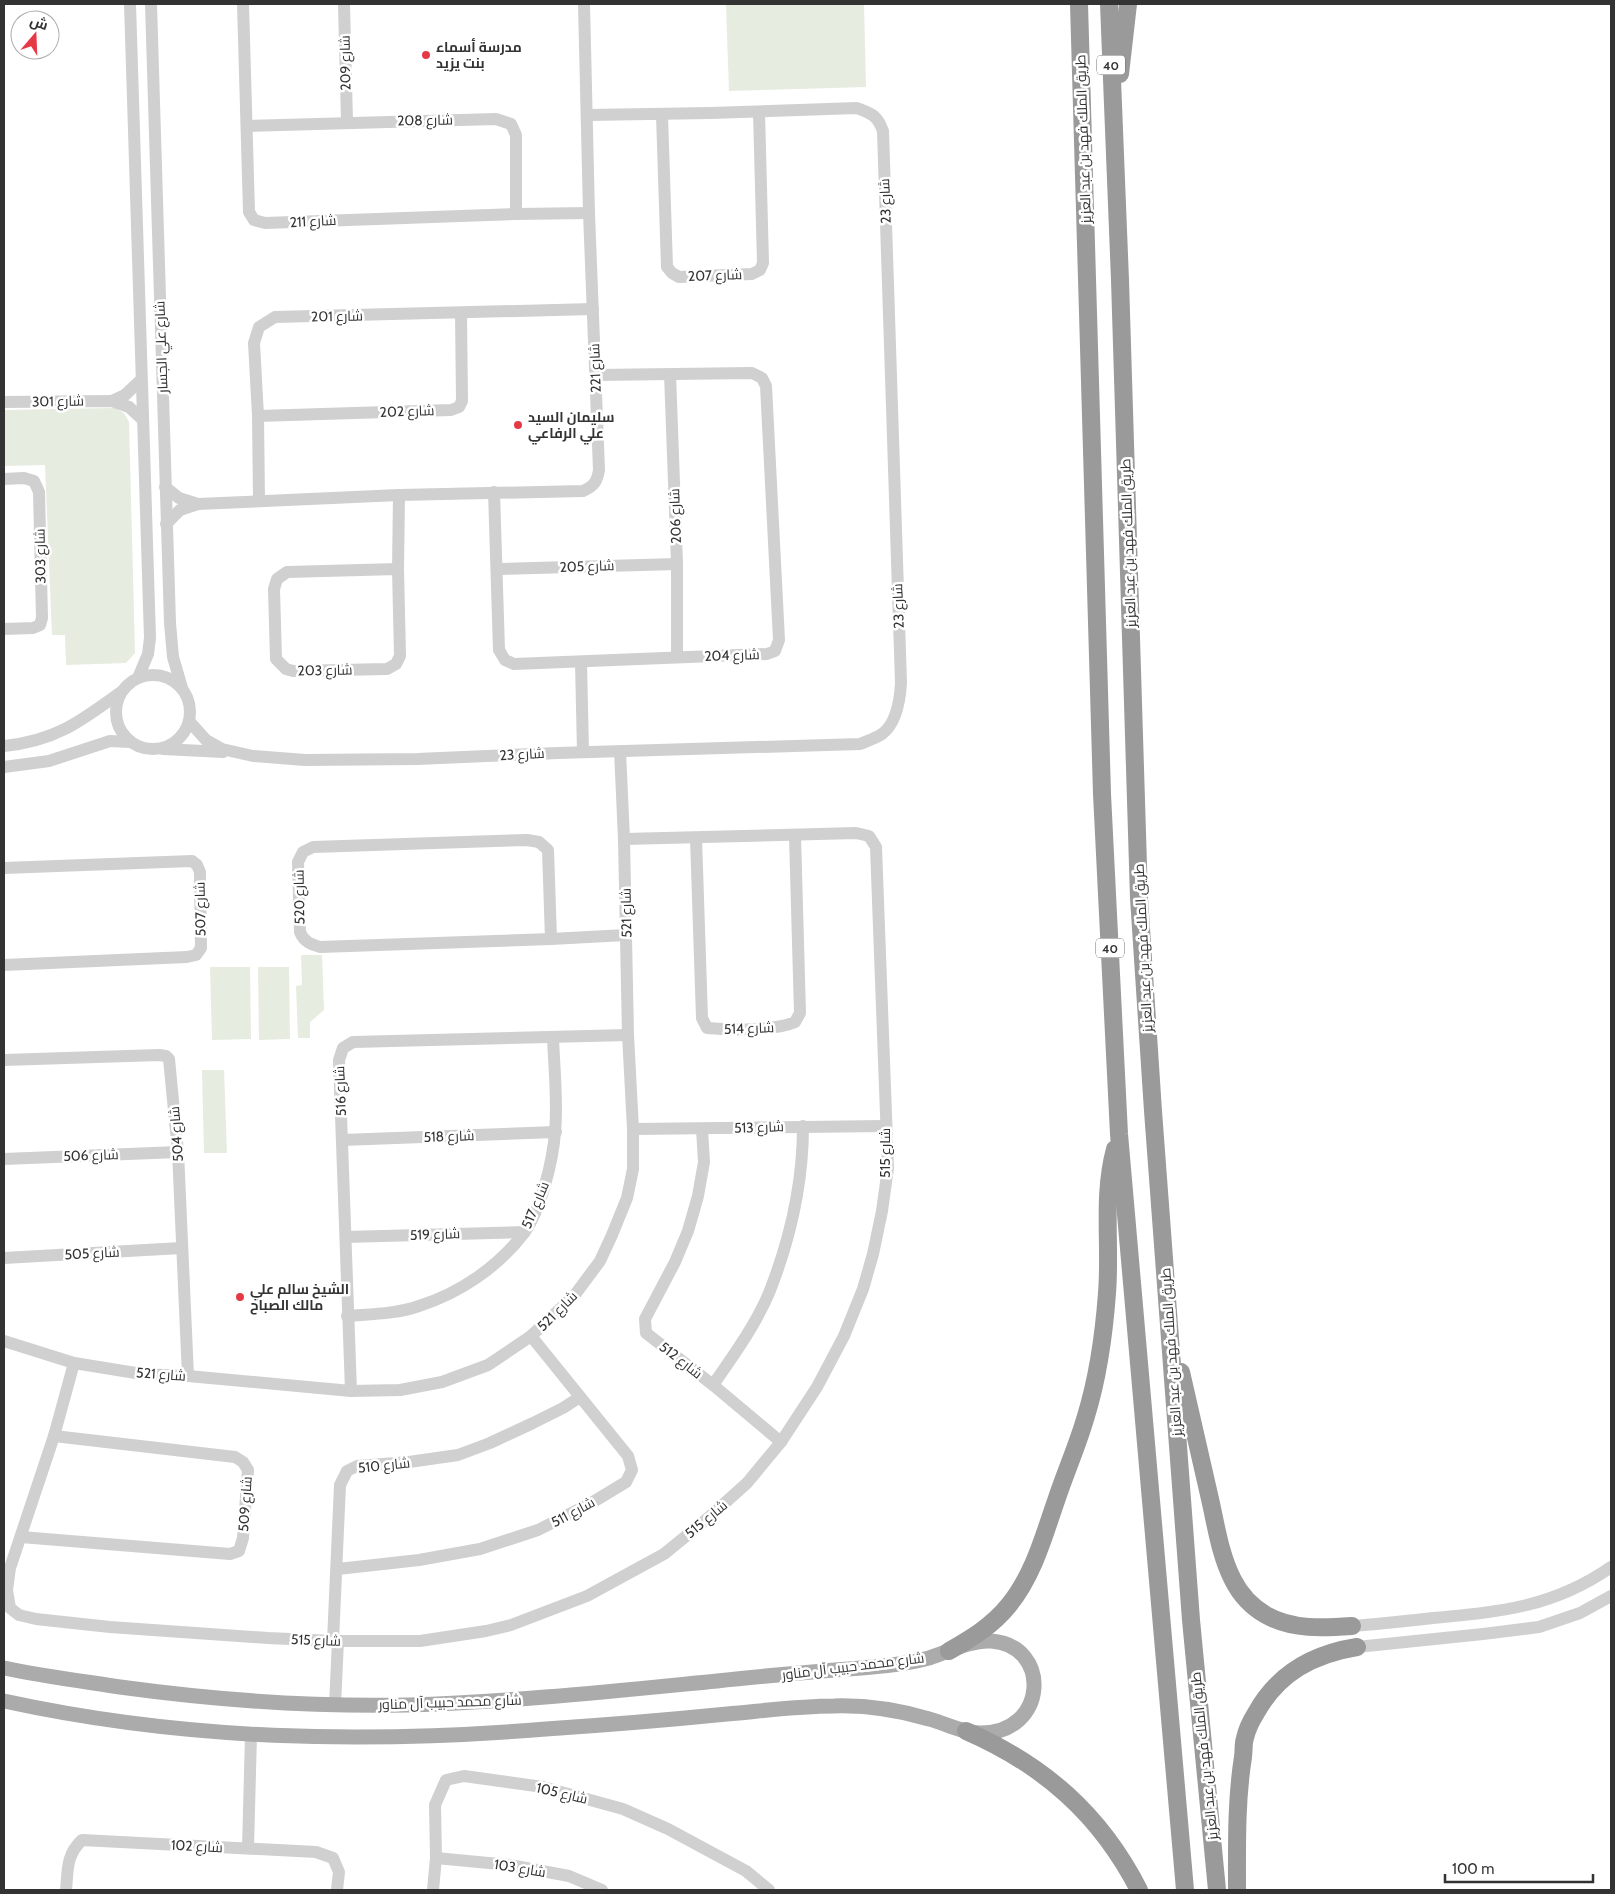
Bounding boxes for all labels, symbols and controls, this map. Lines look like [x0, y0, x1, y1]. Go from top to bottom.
north arrow [10, 10, 60, 60]
text: ش [28, 11, 51, 34]
street label: شارع 209 [336, 35, 354, 91]
place label: مدرسة أسماء بنت يزيد [436, 38, 522, 72]
marker: مدرسة أسماء بنت يزيد [420, 49, 432, 61]
street label: طريق الملك فهد بن عبد العزيز [1071, 54, 1095, 225]
road number: 40 [1097, 56, 1125, 74]
street label: شارع 208 [397, 111, 453, 129]
street label: شارع 23 [875, 178, 895, 224]
street label: شارع 211 [289, 211, 337, 231]
street label: شارع 207 [688, 265, 742, 285]
street label: شارع علي الجسار [150, 300, 175, 394]
street label: شارع 201 [311, 307, 363, 325]
street label: شارع 221 [585, 343, 605, 393]
street label: شارع 301 [32, 392, 84, 410]
street label: شارع 202 [379, 401, 435, 421]
place label: سليمان السيد علي الرفاعي [528, 408, 615, 445]
marker: سليمان السيد علي الرفاعي [512, 419, 524, 431]
street label: طريق الملك فهد بن عبد العزيز [1116, 458, 1140, 629]
street label: شارع 206 [665, 488, 685, 544]
street label: شارع 303 [31, 528, 49, 584]
street label: شارع 205 [559, 556, 615, 576]
street label: شارع 23 [888, 583, 908, 629]
street label: شارع 204 [704, 645, 760, 665]
street label: شارع 203 [297, 661, 353, 679]
street label: شارع 23 [499, 744, 545, 764]
street label: طريق الملك فهد بن عبد العزيز [1130, 863, 1156, 1034]
street label: شارع 520 [290, 869, 308, 925]
street label: شارع 507 [191, 882, 209, 936]
street label: شارع 521 [617, 888, 635, 938]
road number: 40 [1096, 938, 1124, 958]
street label: شارع 514 [723, 1018, 775, 1038]
street label: شارع 516 [330, 1066, 350, 1116]
street label: شارع 504 [165, 1106, 187, 1162]
street label: شارع 513 [734, 1117, 784, 1137]
street label: شارع 518 [423, 1126, 475, 1146]
street label: شارع 515 [876, 1128, 894, 1178]
street label: شارع 506 [63, 1145, 119, 1165]
street label: شارع 517 [517, 1179, 553, 1231]
street label: شارع 519 [410, 1224, 460, 1244]
street label: شارع 505 [64, 1243, 120, 1263]
street label: طريق الملك فهد بن عبد العزيز [1156, 1267, 1186, 1438]
place label: الشيخ سالم علي مالك الصباح [250, 1280, 349, 1315]
street label: شارع 521 [533, 1287, 581, 1335]
marker: الشيخ سالم علي مالك الصباح [234, 1291, 246, 1303]
street label: شارع 512 [656, 1338, 706, 1382]
street label: شارع 521 [136, 1363, 186, 1385]
street label: شارع 510 [357, 1453, 411, 1477]
street label: شارع 509 [234, 1476, 256, 1532]
street label: شارع 511 [548, 1493, 598, 1531]
street label: شارع 515 [681, 1496, 731, 1542]
street label: شارع 515 [291, 1630, 341, 1650]
street label: شارع محمد حبيب آل مناور [780, 1648, 925, 1684]
street label: طريق الملك فهد بن عبد العزيز [1186, 1671, 1222, 1842]
street label: شارع محمد حبيب آل مناور [377, 1691, 522, 1714]
street label: شارع 105 [535, 1778, 589, 1808]
street label: شارع 102 [171, 1836, 223, 1856]
scale bar [1445, 1852, 1592, 1884]
street label: شارع 103 [493, 1855, 547, 1881]
text: 100 m [1452, 1860, 1494, 1878]

